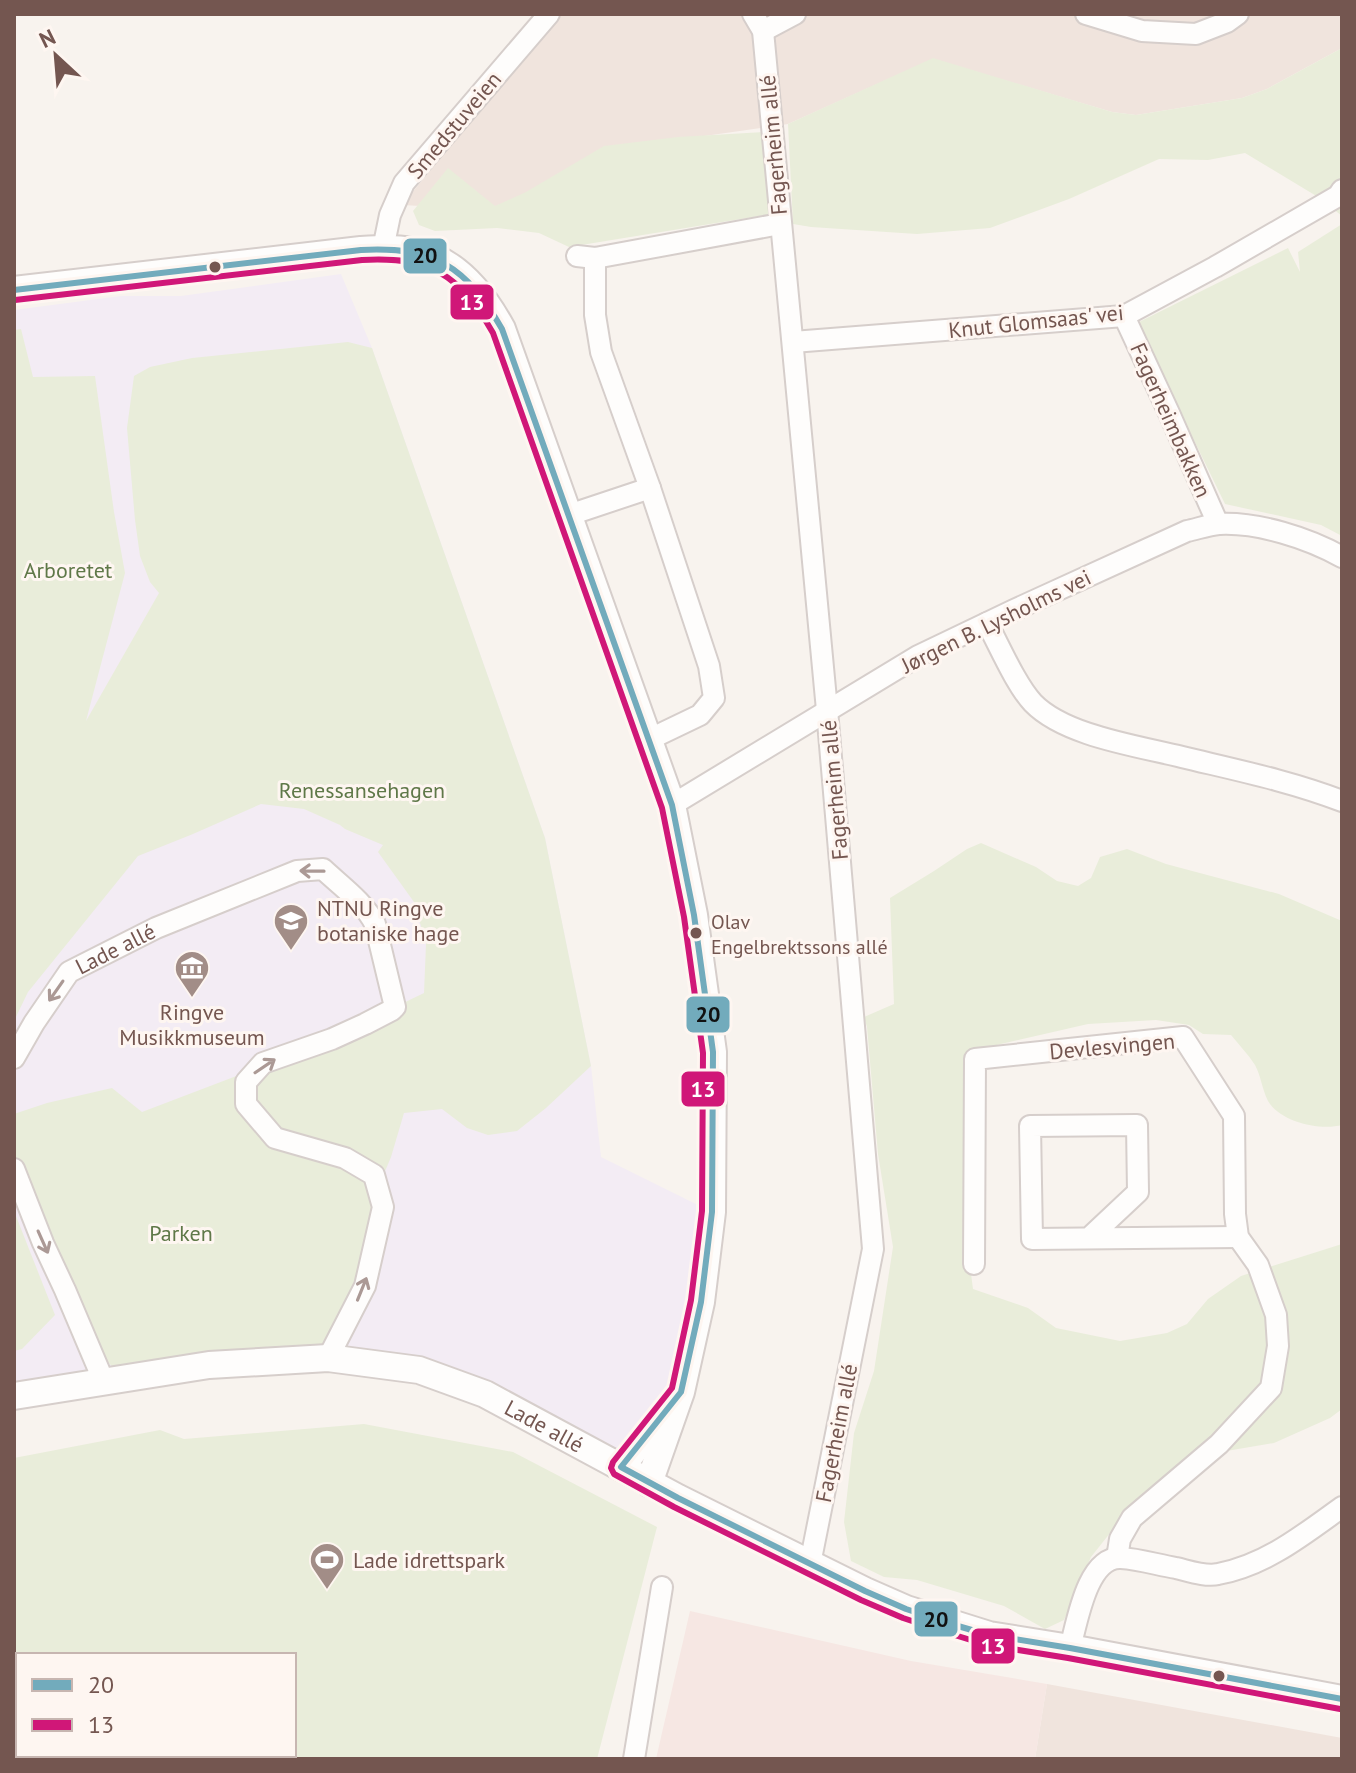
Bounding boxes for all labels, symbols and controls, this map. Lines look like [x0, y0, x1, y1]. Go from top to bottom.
north arrow [16, 16, 96, 96]
text: N [35, 22, 60, 54]
street label: Smedstuveien [401, 66, 507, 184]
street label: Fagerheim allé [753, 74, 793, 216]
line badge: 20 [402, 237, 448, 275]
text: 20 [413, 241, 437, 269]
unlabelled marker [207, 259, 223, 275]
line badge: 13 [449, 283, 495, 321]
text: 13 [460, 288, 484, 316]
street label: Knut Glomsaas' vei [947, 298, 1125, 344]
street label: Fagerheimbakken [1124, 338, 1218, 502]
park label: Arboretet [24, 556, 113, 584]
street label: Jørgen B. Lysholms vei [896, 563, 1095, 679]
street label: Fagerheim allé [814, 719, 854, 861]
park label: Renessansehagen [279, 776, 445, 804]
one-way arrow [300, 864, 326, 879]
place label: NTNU Ringve botaniske hage [317, 894, 460, 947]
school or university icon: NTNU Ringve botaniske hage [272, 902, 310, 952]
place label: Olav Engelbrektssons allé [711, 909, 888, 960]
street label: Lade allé [71, 917, 160, 980]
marker: Olav Engelbrektssons allé [688, 925, 704, 941]
museum icon: Ringve Musikkmuseum [173, 949, 211, 999]
one-way arrow [48, 980, 64, 1002]
line badge: 20 [685, 995, 731, 1034]
place label: Ringve Musikkmuseum [119, 998, 265, 1051]
text: 20 [696, 1000, 720, 1028]
street label: Devlesvingen [1048, 1027, 1176, 1065]
one-way arrow [253, 1057, 276, 1074]
line badge: 13 [680, 1070, 726, 1108]
text: 13 [691, 1075, 715, 1103]
park label: Parken [149, 1219, 213, 1247]
one-way arrow [36, 1229, 51, 1254]
one-way arrow [356, 1277, 370, 1301]
street label: Fagerheim allé [809, 1361, 863, 1505]
street label: Lade allé [500, 1393, 589, 1459]
sports icon: Lade idrettspark [308, 1541, 346, 1591]
place label: Lade idrettspark [353, 1546, 506, 1574]
line badge: 20 [913, 1600, 959, 1638]
text: 20 [924, 1605, 948, 1633]
line badge: 13 [970, 1627, 1016, 1665]
text: 13 [981, 1632, 1005, 1660]
legend [16, 1653, 296, 1757]
unlabelled marker [1211, 1668, 1227, 1684]
text: 20 [88, 1669, 114, 1700]
text: 13 [88, 1709, 114, 1740]

